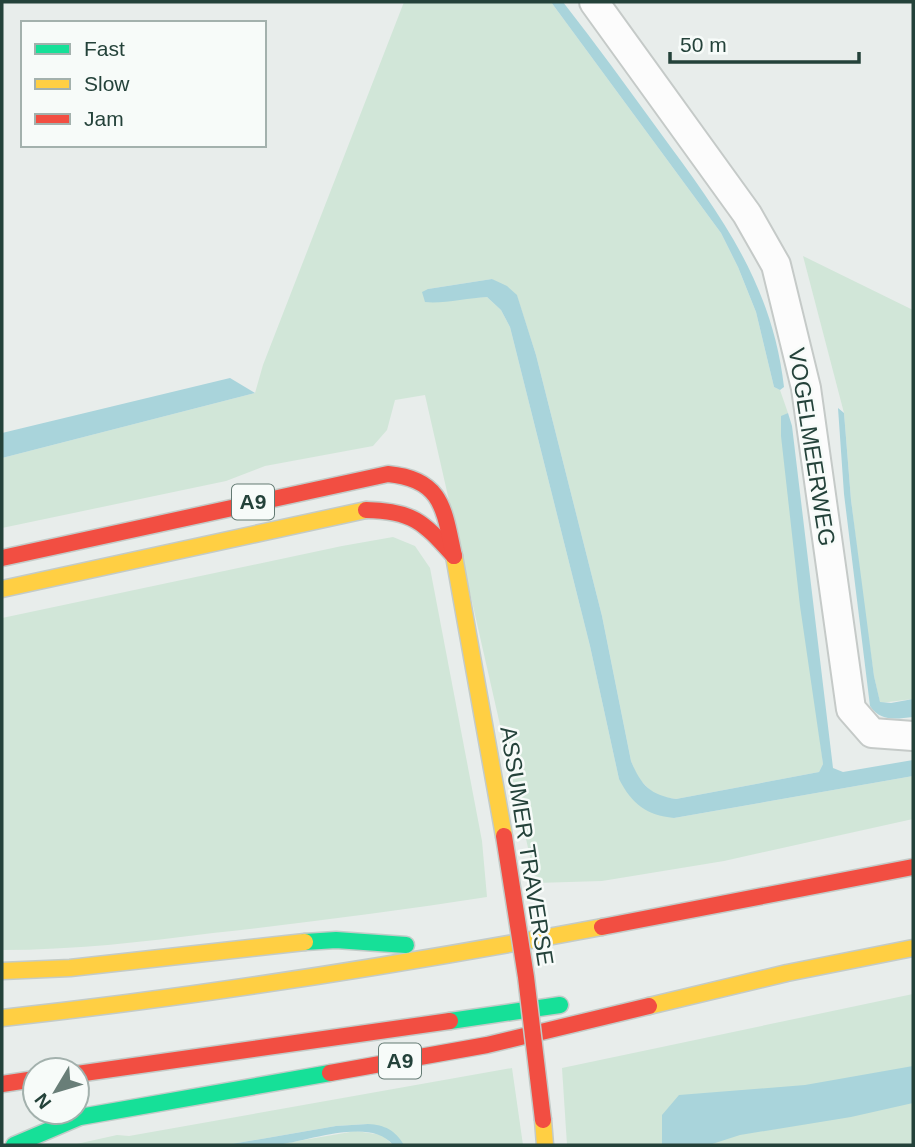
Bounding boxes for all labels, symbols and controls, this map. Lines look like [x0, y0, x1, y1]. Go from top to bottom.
legend [21, 21, 266, 147]
scale bar [670, 21, 859, 65]
text: 50 m [680, 33, 727, 56]
text: Fast [84, 37, 125, 60]
text: Slow [84, 72, 130, 95]
text: Jam [84, 107, 124, 130]
street label: VOGELMEERWEG [783, 346, 841, 548]
road number: A9 [232, 484, 274, 520]
street label: ASSUMER TRAVERSE [495, 724, 559, 968]
road number: A9 [379, 1044, 421, 1078]
north arrow [21, 1056, 91, 1126]
text: N [30, 1089, 55, 1113]

